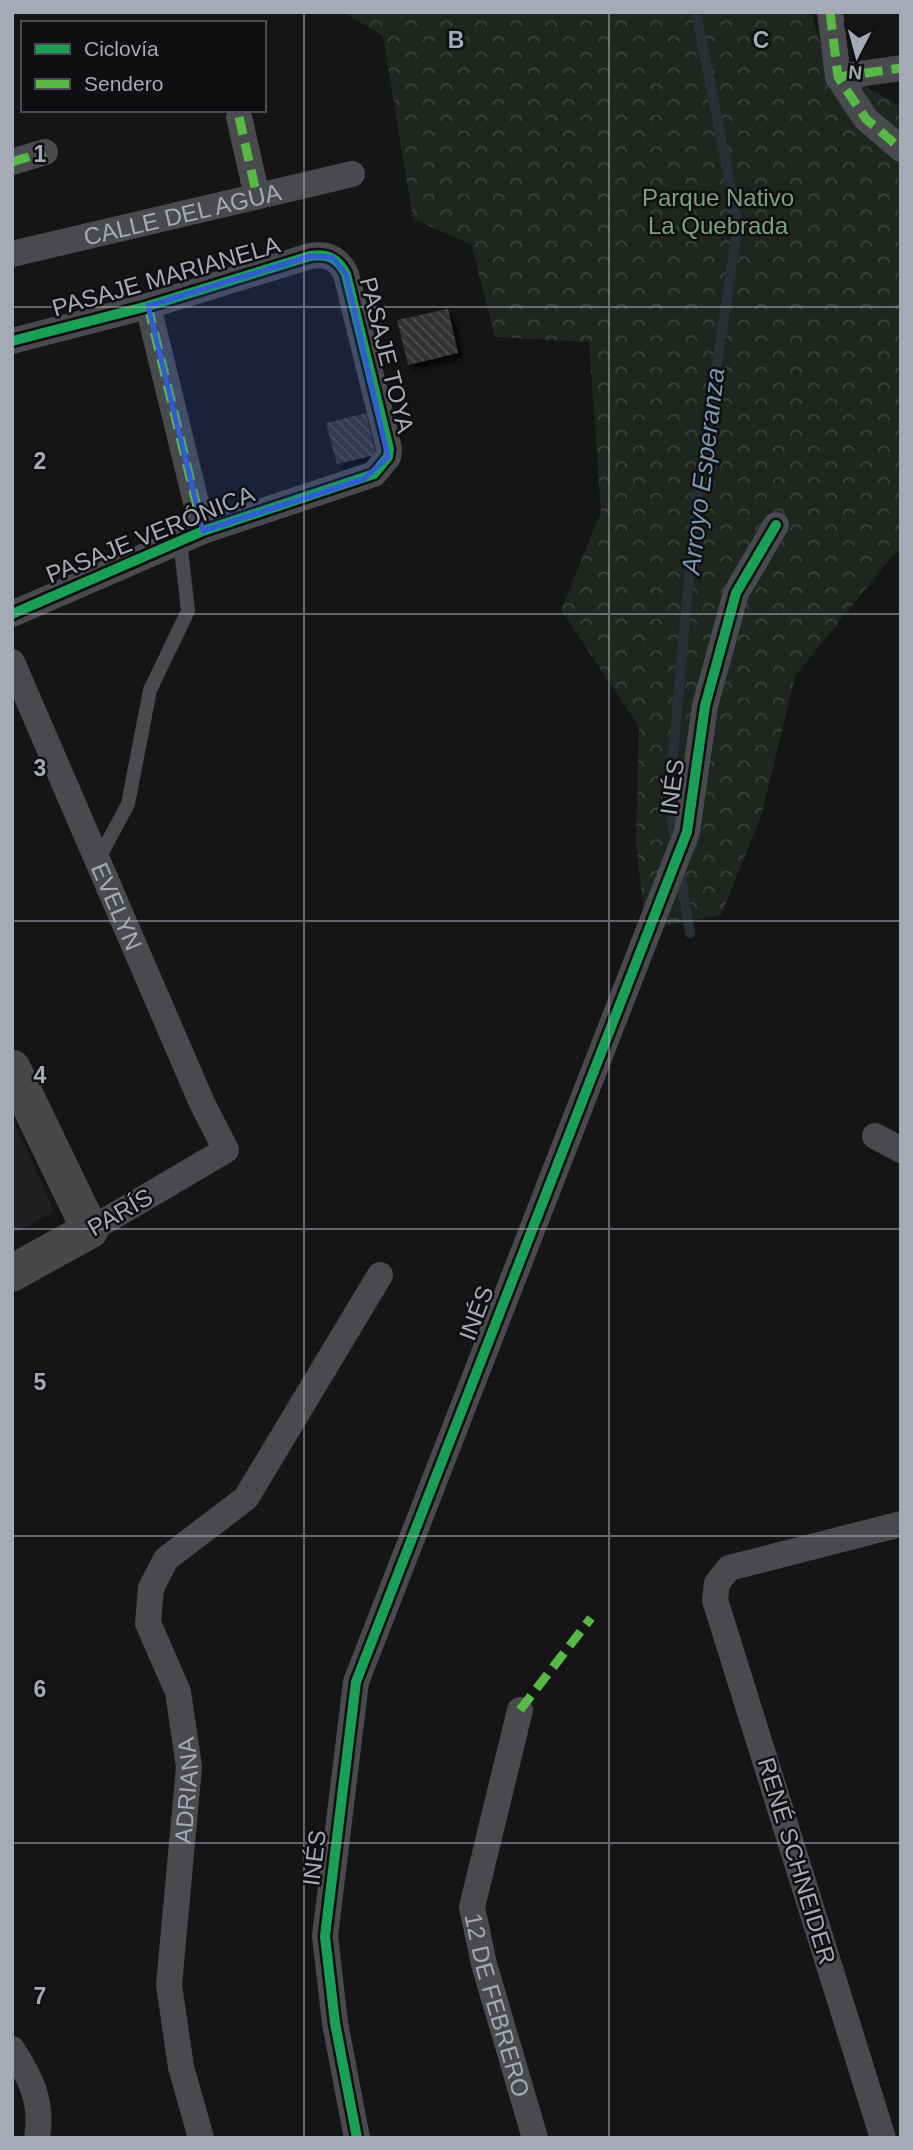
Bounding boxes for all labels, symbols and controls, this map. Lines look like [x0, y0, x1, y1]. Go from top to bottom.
legend [21, 21, 266, 112]
north arrow [822, 21, 892, 91]
text: B [448, 27, 464, 53]
text: C [753, 27, 769, 53]
text: Ciclovía [84, 37, 159, 60]
text: N [847, 61, 863, 84]
text: Sendero [84, 72, 163, 95]
text: 1 [34, 141, 47, 167]
street label: CALLE DEL AGUA [81, 178, 284, 250]
park label: Parque Nativo La Quebrada [642, 184, 794, 239]
street label: PASAJE MARIANELA [49, 231, 283, 321]
street label: PASAJE TOYA [355, 274, 419, 436]
water label: Arroyo Esperanza [675, 366, 731, 578]
text: 2 [34, 448, 46, 474]
street label: PASAJE VERÓNICA [42, 480, 258, 588]
text: 3 [34, 755, 46, 781]
street label: INÉS [655, 757, 689, 817]
street label: EVELYN [86, 858, 148, 954]
text: 4 [34, 1062, 47, 1088]
street label: PARÍS [83, 1183, 157, 1241]
street label: INÉS [453, 1282, 499, 1344]
text: 5 [34, 1369, 47, 1395]
text: 6 [34, 1676, 46, 1702]
street label: ADRIANA [169, 1736, 203, 1845]
street label: RENÉ SCHNEIDER [753, 1754, 841, 1968]
street label: INÉS [297, 1829, 331, 1887]
street label: 12 DE FEBRERO [460, 1911, 536, 2100]
text: 7 [34, 1983, 46, 2009]

